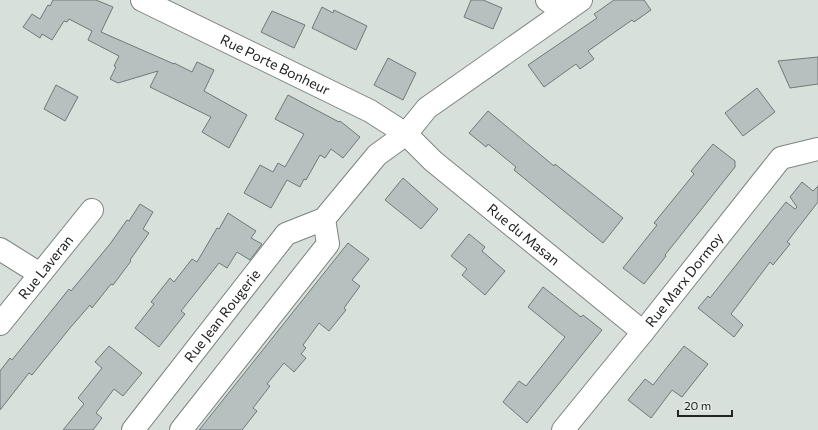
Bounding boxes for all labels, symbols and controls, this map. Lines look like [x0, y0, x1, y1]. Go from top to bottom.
street label: Rue Porte Bonheur [218, 30, 333, 98]
street label: Rue du Masan [484, 200, 563, 269]
street label: Rue Marx Dormoy [641, 229, 726, 330]
street label: Rue Laveran [14, 231, 76, 302]
street label: Rue Jean Rougerie [180, 266, 263, 365]
scale bar [678, 392, 732, 418]
text: 20 m [684, 398, 711, 412]

